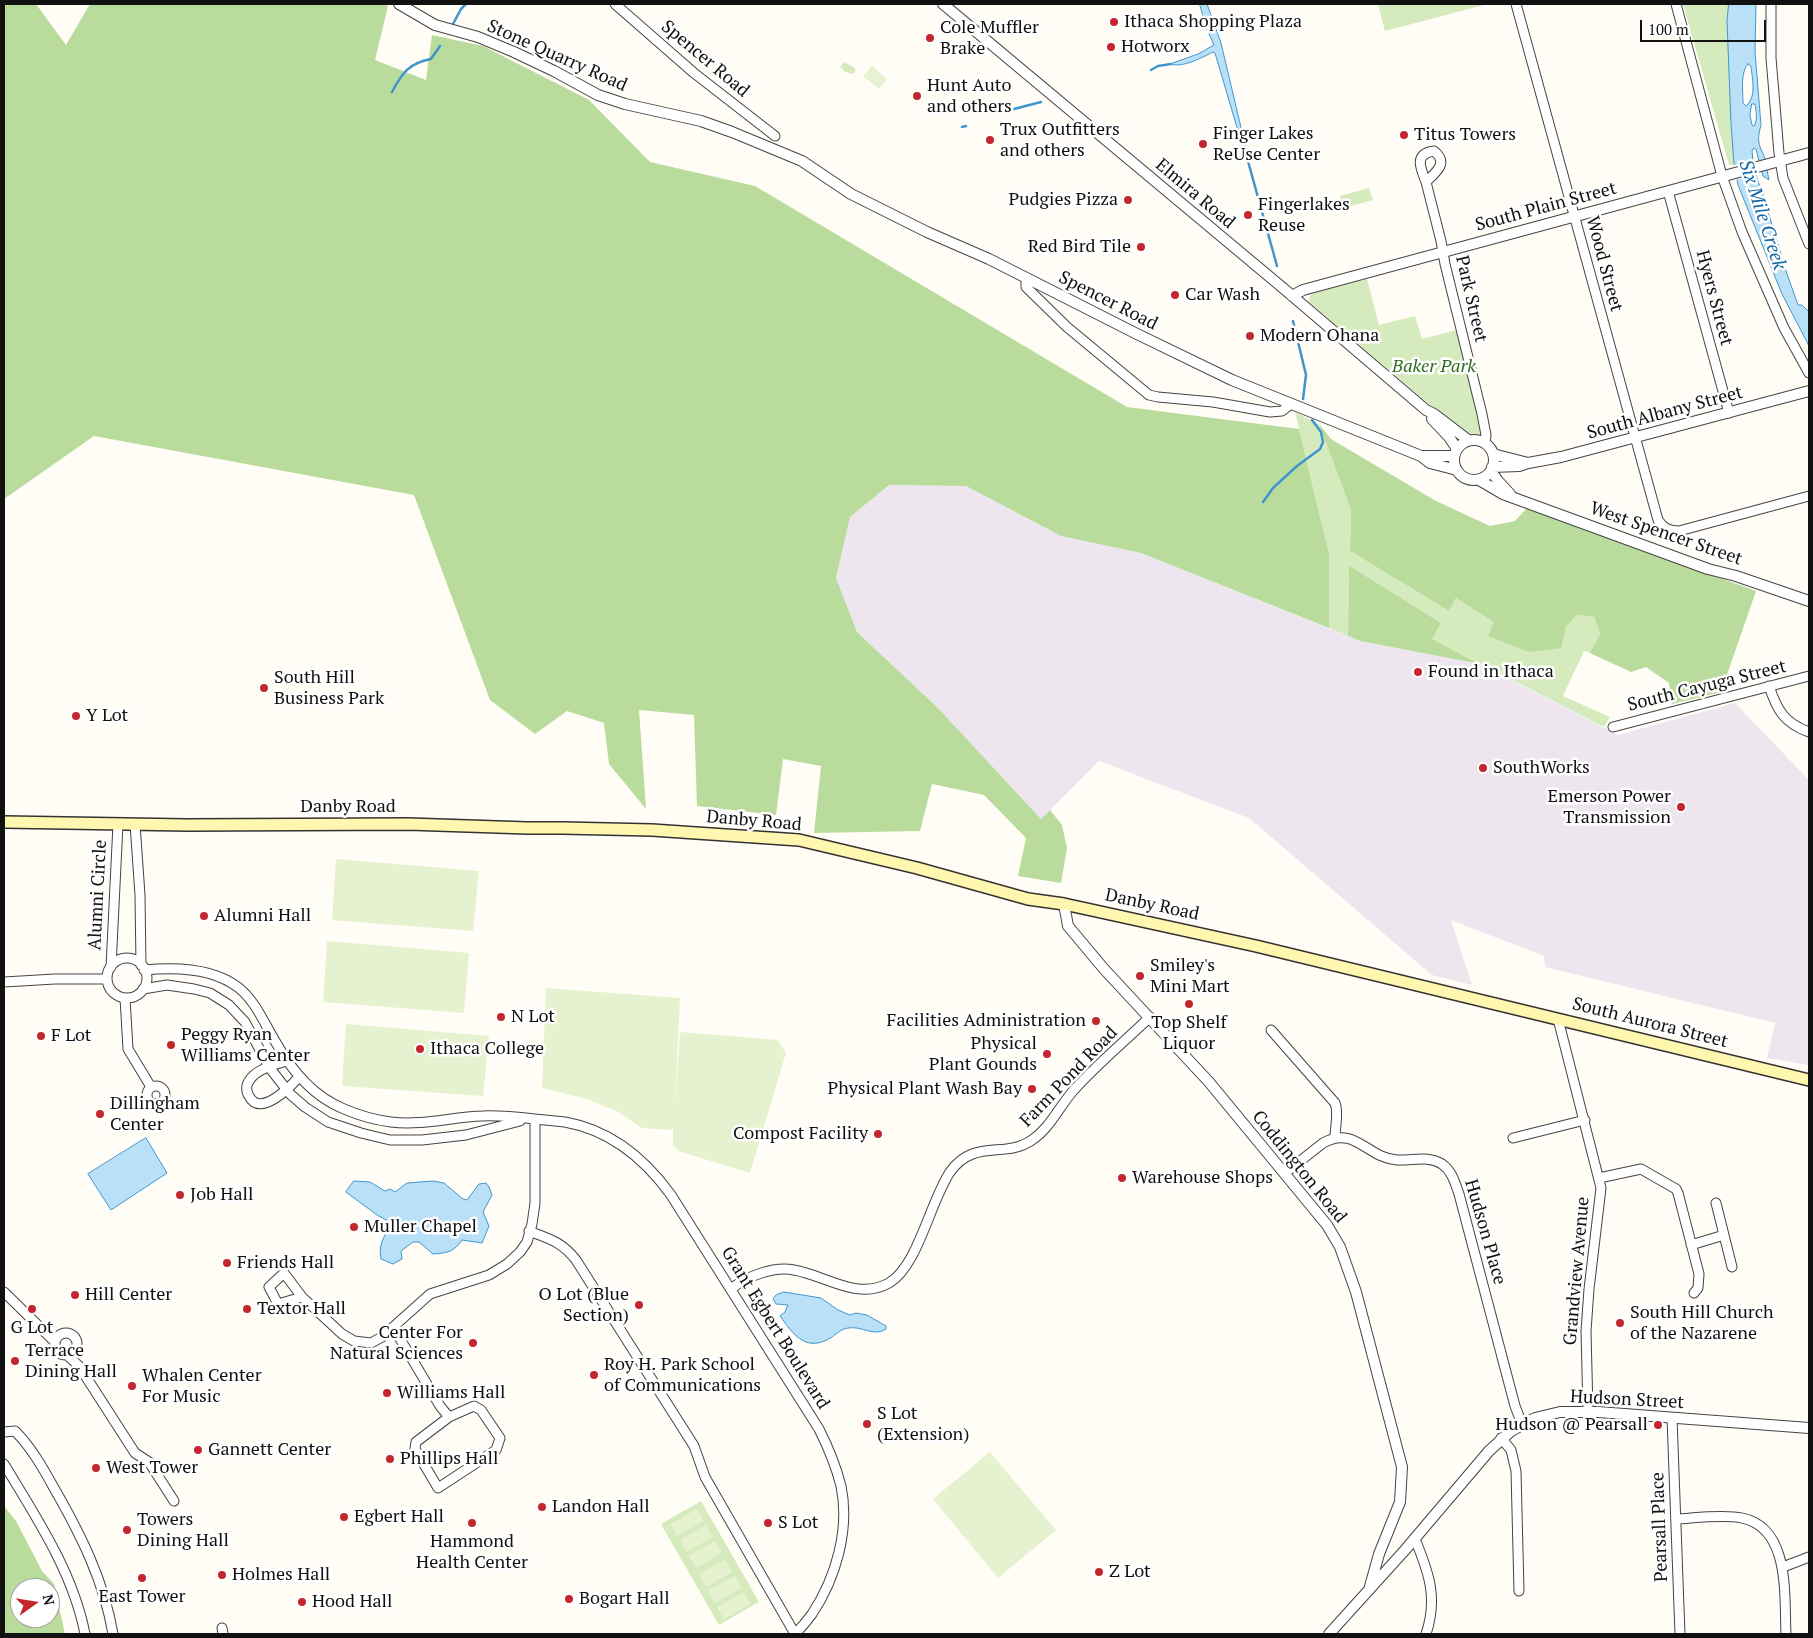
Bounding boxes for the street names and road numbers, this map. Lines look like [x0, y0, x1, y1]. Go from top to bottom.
street label: Stone Quarry Road [484, 15, 630, 97]
street label: Spencer Road [657, 16, 753, 102]
street label: Elmira Road [1151, 154, 1239, 234]
street label: South Plain Street [1473, 178, 1619, 236]
street label: Wood Street [1581, 214, 1627, 314]
street label: Hyers Street [1691, 248, 1737, 348]
street label: Park Street [1451, 254, 1491, 344]
street label: Spencer Road [1055, 267, 1161, 335]
street label: South Albany Street [1585, 382, 1745, 444]
street label: West Spencer Street [1587, 498, 1745, 570]
street label: South Cayuga Street [1625, 656, 1789, 716]
street label: Danby Road [300, 796, 396, 818]
street label: Danby Road [705, 806, 803, 836]
street label: Alumni Circle [84, 839, 112, 951]
street label: Danby Road [1103, 884, 1201, 926]
street label: South Aurora Street [1570, 993, 1730, 1053]
street label: Farm Pond Road [1016, 1022, 1122, 1132]
street label: Coddington Road [1247, 1106, 1351, 1228]
street label: Hudson Place [1460, 1177, 1510, 1287]
street label: Grandview Avenue [1560, 1196, 1594, 1346]
street label: Grant Egbert Boulevard [716, 1243, 834, 1413]
street label: Hudson Street [1569, 1386, 1685, 1414]
street label: Pearsall Place [1647, 1472, 1673, 1582]

